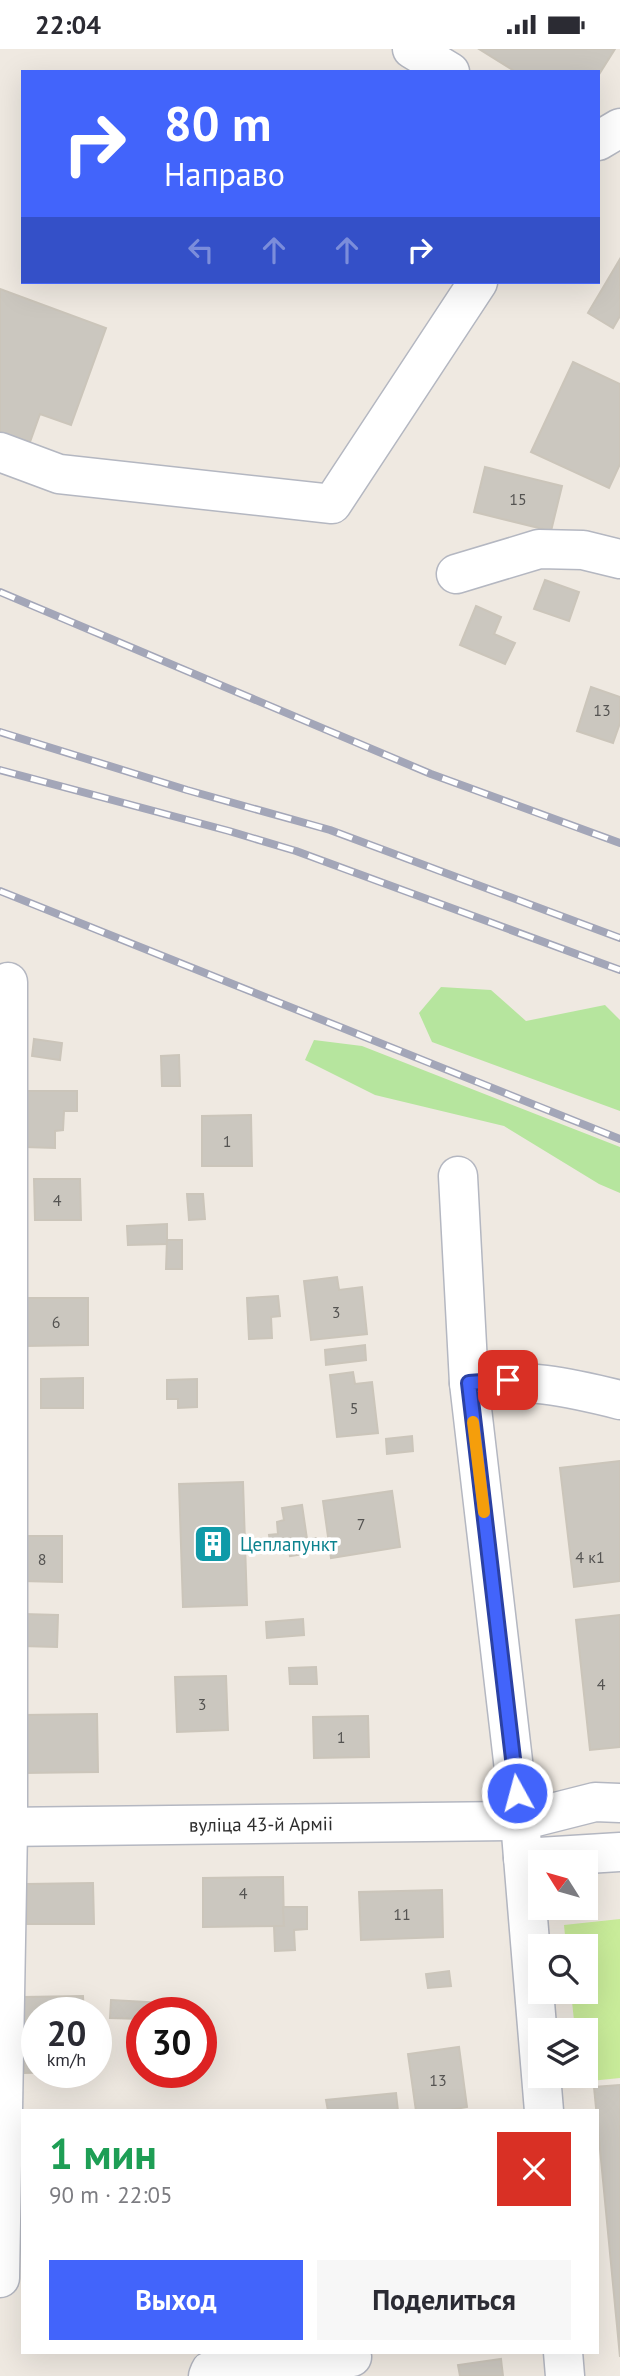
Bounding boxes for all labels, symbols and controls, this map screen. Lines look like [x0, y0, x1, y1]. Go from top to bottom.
text: 22:04 [35, 8, 101, 41]
text: 80 m [164, 91, 271, 155]
icon: right [49, 98, 140, 189]
text: Направо [164, 153, 285, 195]
icon: left [182, 231, 220, 269]
icon: ahead [255, 231, 293, 269]
icon: ahead [328, 231, 366, 269]
icon: right [401, 231, 439, 269]
house number: 15 [509, 489, 527, 509]
house number: 13 [593, 700, 611, 720]
house number: 1 [223, 1131, 231, 1151]
house number: 4 [53, 1190, 62, 1210]
house number: 3 [332, 1302, 340, 1322]
house number: 6 [52, 1312, 60, 1332]
pin [478, 1350, 538, 1410]
icon: arrive [489, 1361, 527, 1399]
house number: 5 [350, 1398, 358, 1418]
house number: 7 [357, 1514, 365, 1534]
building icon: Цеплапункт [192, 1523, 234, 1565]
place label: Цеплапункт [240, 1532, 338, 1556]
house number: 4 к1 [575, 1547, 605, 1567]
house number: 8 [38, 1549, 46, 1569]
house number: 4 [597, 1674, 606, 1694]
house number: 3 [198, 1694, 206, 1714]
house number: 1 [337, 1727, 345, 1747]
position arrow [480, 1756, 554, 1830]
street label: вуліца 43-й Арміі [189, 1811, 333, 1837]
north arrow [528, 1850, 598, 1920]
map controls [528, 1850, 598, 2088]
house number: 4 [239, 1883, 248, 1903]
house number: 11 [393, 1904, 411, 1924]
button: search [528, 1934, 598, 2004]
speed limit sign: 30 [126, 1997, 217, 2088]
text: 20 [47, 2010, 86, 2056]
button: layers [528, 2018, 598, 2088]
text: km/h [47, 2048, 86, 2071]
house number: 13 [429, 2070, 447, 2090]
text: 1 мин [49, 2126, 157, 2181]
button: close [497, 2132, 571, 2206]
text: 90 m · 22:05 [49, 2180, 173, 2209]
button: Выход [49, 2260, 303, 2340]
button: Поделиться [317, 2260, 571, 2340]

